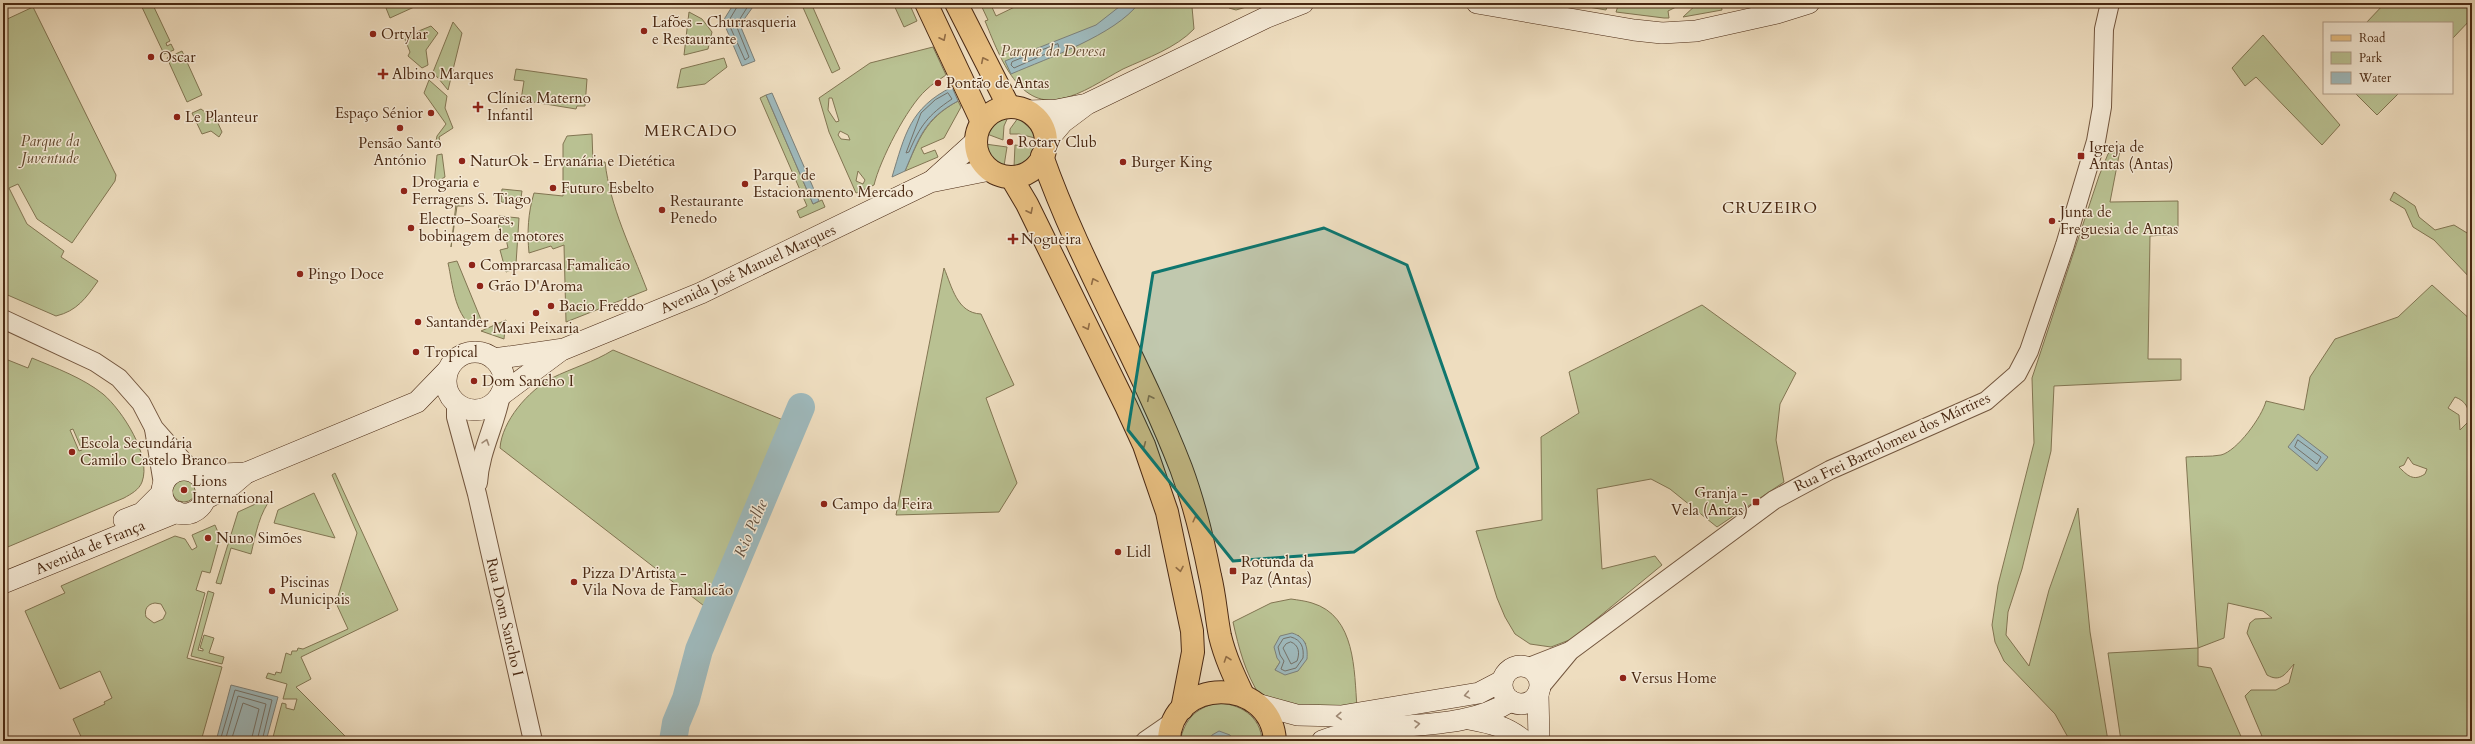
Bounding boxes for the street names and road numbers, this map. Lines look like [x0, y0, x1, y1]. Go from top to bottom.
street label: Avenida José Manuel Marques [657, 219, 839, 319]
street label: Rua Frei Bartolomeu dos Mártires [1791, 388, 1993, 496]
street label: Avenida de França [32, 515, 148, 579]
street label: Rua Dom Sancho I [482, 556, 528, 678]

